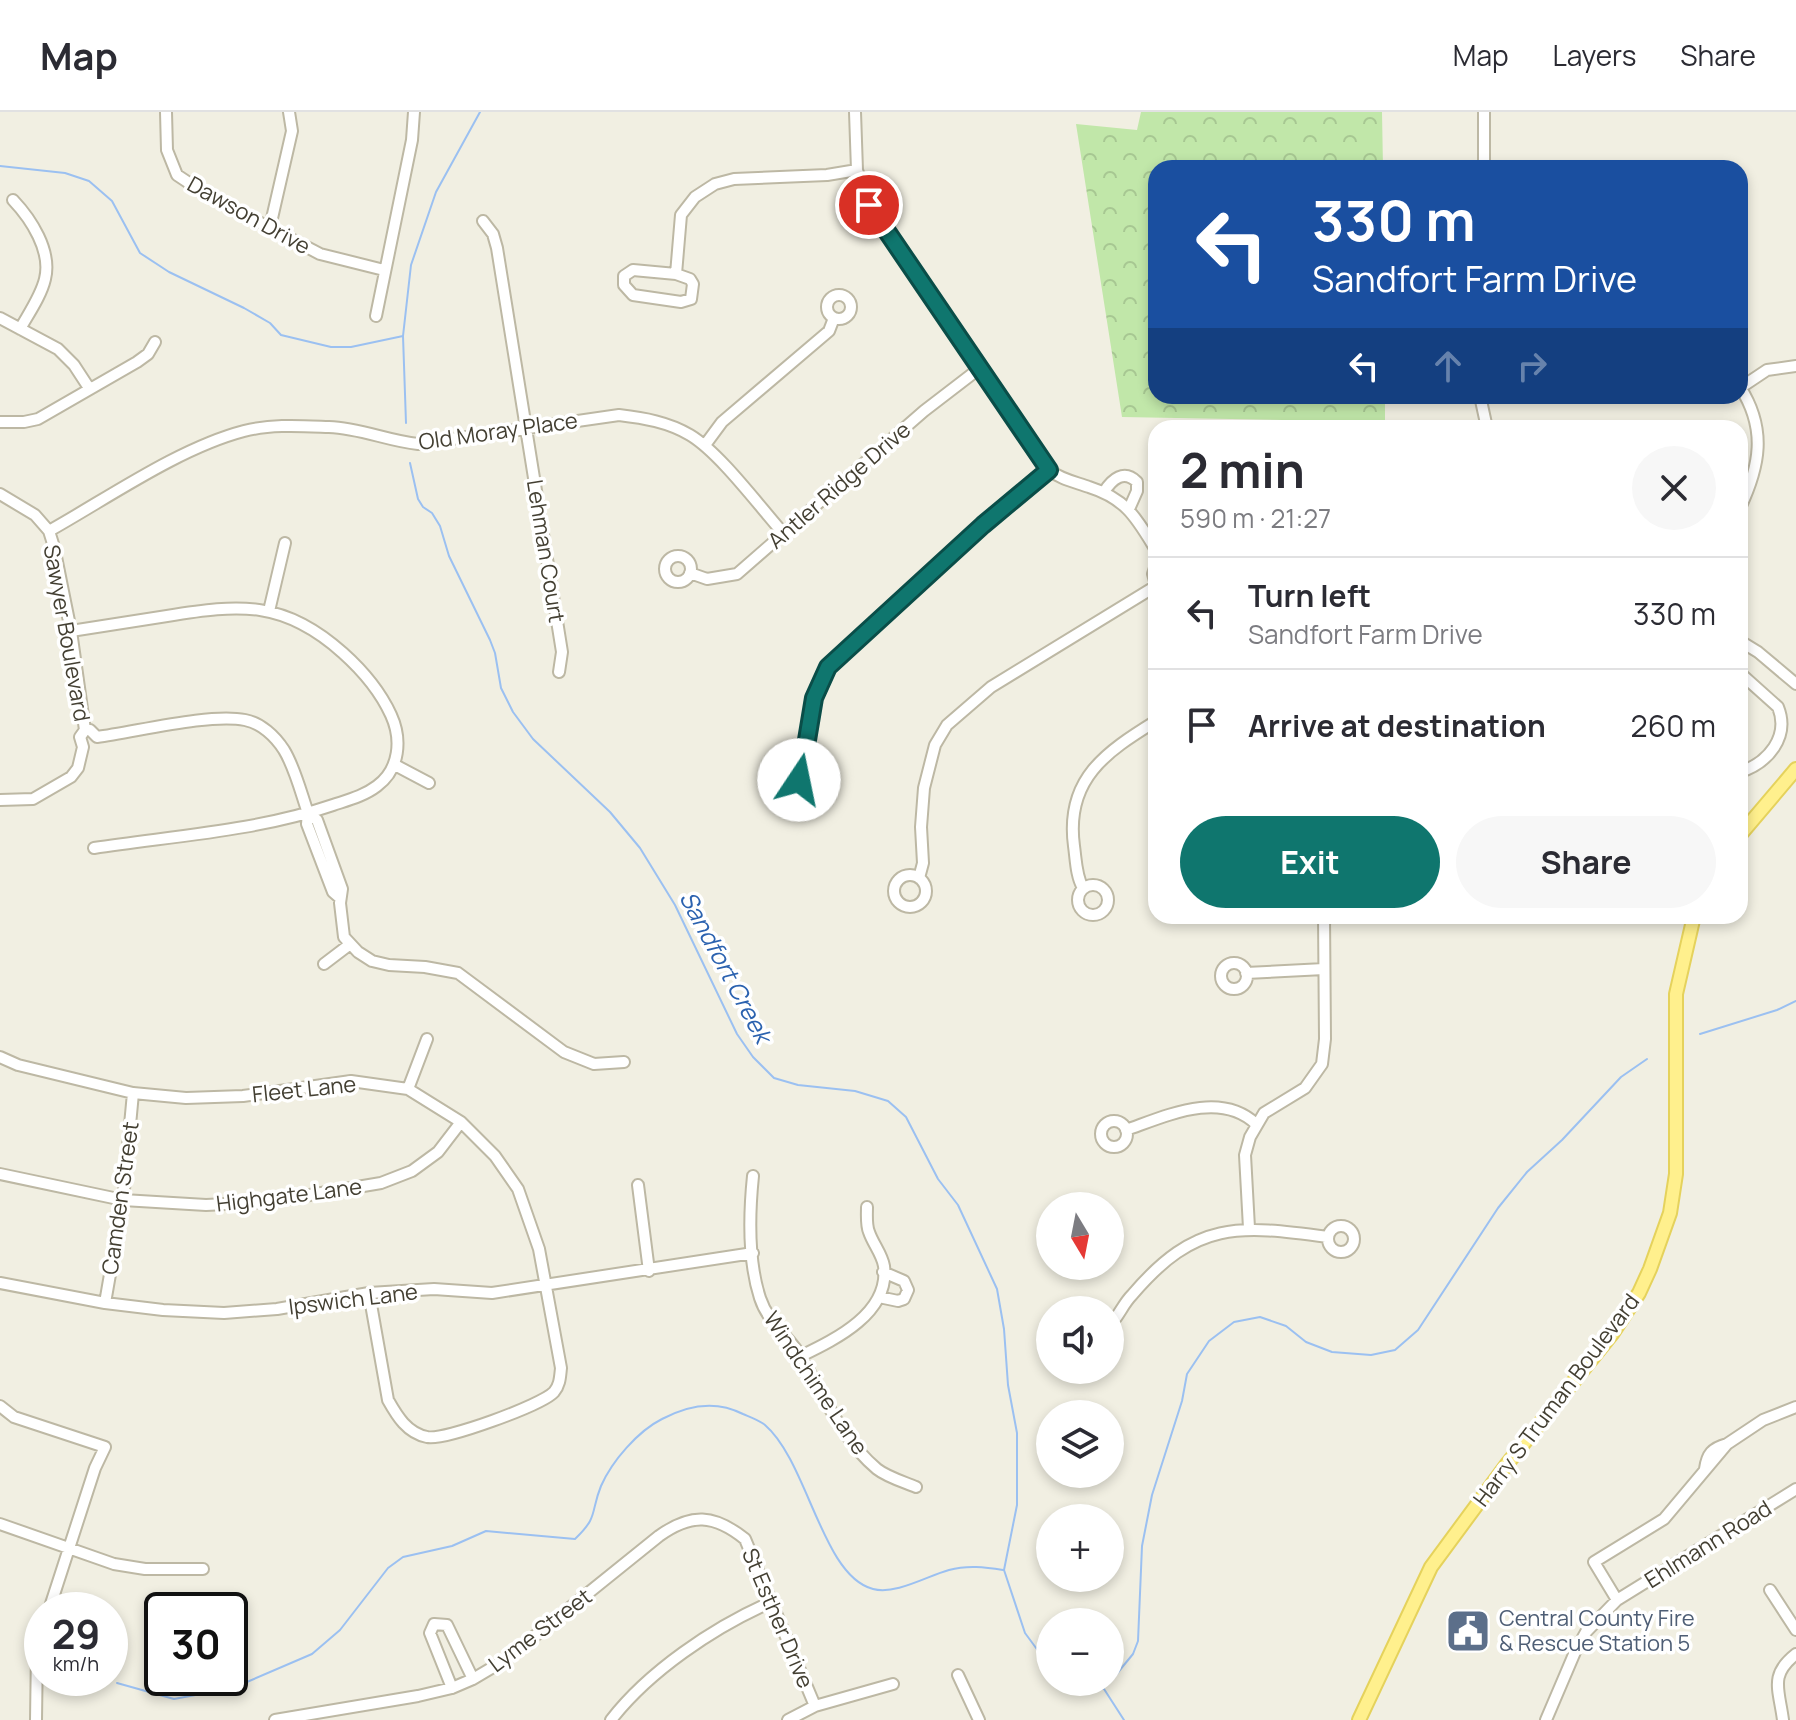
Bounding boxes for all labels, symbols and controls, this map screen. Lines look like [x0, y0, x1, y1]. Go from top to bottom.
text: Map [40, 29, 118, 81]
text: Map [1453, 36, 1509, 74]
text: Layers [1553, 36, 1636, 74]
text: Share [1680, 36, 1756, 74]
street label: Dawson Drive [182, 169, 316, 261]
pin [835, 171, 903, 239]
text: 330 m [1312, 181, 1476, 258]
icon: arrive [847, 183, 891, 227]
icon: left [1180, 192, 1284, 296]
text: Sandfort Farm Drive [1312, 254, 1637, 303]
icon: left [1342, 344, 1386, 388]
icon: ahead [1426, 344, 1470, 388]
icon: right [1510, 344, 1554, 388]
street label: Old Moray Place [416, 405, 580, 457]
street label: Antler Ridge Drive [761, 415, 917, 555]
text: 2 min [1180, 437, 1305, 502]
button: close [1632, 446, 1716, 530]
street label: Lehman Court [520, 478, 572, 625]
text: 590 m · 21:27 [1180, 500, 1331, 536]
street label: Sawyer Boulevard [37, 542, 97, 724]
text: Turn left [1248, 575, 1371, 616]
icon: left [1180, 591, 1224, 635]
text: 330 m [1633, 593, 1716, 634]
text: Sandfort Farm Drive [1248, 616, 1483, 652]
icon: arrive [1180, 703, 1224, 747]
text: Arrive at destination [1248, 705, 1546, 746]
text: 260 m [1631, 705, 1716, 746]
position arrow [757, 738, 841, 822]
button: Exit [1180, 816, 1440, 908]
button: Share [1456, 816, 1716, 908]
water label: Sandfort Creek [672, 885, 782, 1051]
street label: Fleet Lane [250, 1069, 358, 1109]
street label: Camden Street [94, 1119, 146, 1276]
street label: Highgate Lane [214, 1171, 364, 1219]
north arrow [1036, 1192, 1124, 1280]
map controls [1036, 1192, 1124, 1696]
street label: Ipswich Lane [287, 1276, 420, 1322]
street label: Harry S Truman Boulevard [1466, 1288, 1646, 1512]
button: sound [1036, 1296, 1124, 1384]
street label: Windchime Lane [757, 1305, 875, 1461]
button: layers [1036, 1400, 1124, 1488]
street label: Ehlmann Road [1639, 1493, 1777, 1595]
button: + [1036, 1504, 1124, 1592]
street label: St Esther Drive [735, 1543, 821, 1693]
street label: Lyme Street [482, 1581, 598, 1679]
speed limit sign: 30 [144, 1592, 248, 1696]
place label: Central County Fire & Rescue Station 5 [1499, 1603, 1695, 1658]
text: 29 [52, 1606, 100, 1661]
public building icon: Central County Fire & Rescue Station 5 [1444, 1607, 1492, 1655]
button: − [1036, 1608, 1124, 1696]
text: km/h [53, 1650, 99, 1677]

